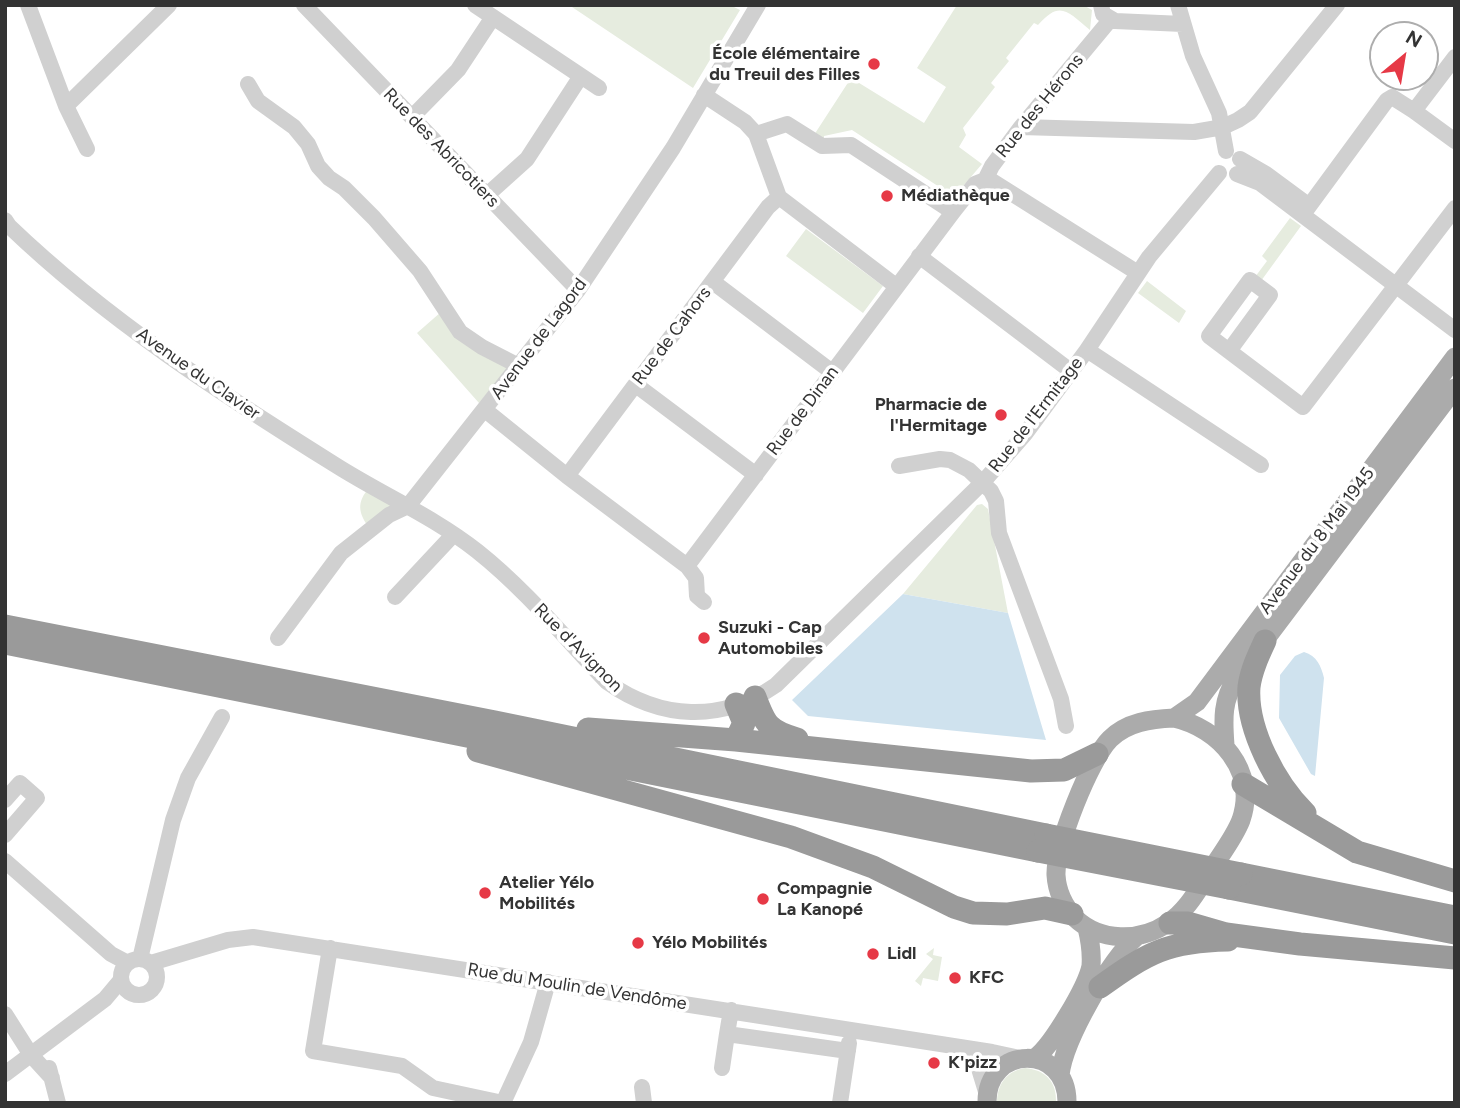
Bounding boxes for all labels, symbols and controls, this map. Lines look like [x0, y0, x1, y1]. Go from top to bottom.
north arrow [1369, 21, 1439, 91]
text: N [1402, 25, 1426, 53]
place label: École élémentaire du Treuil des Filles [709, 43, 860, 86]
street label: Rue des Hérons [992, 50, 1088, 162]
marker: École élémentaire du Treuil des Filles [866, 56, 882, 72]
street label: Rue des Abricotiers [379, 84, 503, 212]
place label: Médiathèque [901, 185, 1010, 207]
marker: Médiathèque [879, 188, 895, 204]
street label: Avenue de Lagord [486, 274, 592, 404]
street label: Rue de Cahors [628, 283, 716, 389]
street label: Avenue du Clavier [132, 323, 264, 425]
street label: Rue de l'Ermitage [984, 353, 1088, 477]
street label: Rue de Dinan [762, 362, 844, 460]
place label: Pharmacie de l'Hermitage [875, 394, 987, 436]
marker: Pharmacie de l'Hermitage [993, 407, 1009, 423]
street label: Avenue du 8 Mai 1945 [1255, 463, 1379, 619]
street label: Rue d'Avignon [529, 599, 627, 697]
place label: Suzuki - Cap Automobiles [718, 617, 823, 660]
marker: Suzuki - Cap Automobiles [696, 630, 712, 646]
place label: Atelier Yélo Mobilités [499, 872, 594, 914]
place label: Compagnie La Kanopé [777, 878, 872, 920]
marker: Atelier Yélo Mobilités [477, 885, 493, 901]
marker: Compagnie La Kanopé [755, 891, 771, 907]
place label: Yélo Mobilités [652, 932, 767, 954]
marker: Yélo Mobilités [630, 935, 646, 951]
place label: Lidl [887, 943, 917, 965]
marker: Lidl [865, 946, 881, 962]
street label: Rue du Moulin de Vendôme [466, 959, 688, 1015]
place label: KFC [969, 967, 1004, 989]
marker: KFC [947, 970, 963, 986]
place label: K'pizz [948, 1052, 997, 1074]
marker: K'pizz [926, 1055, 942, 1071]

